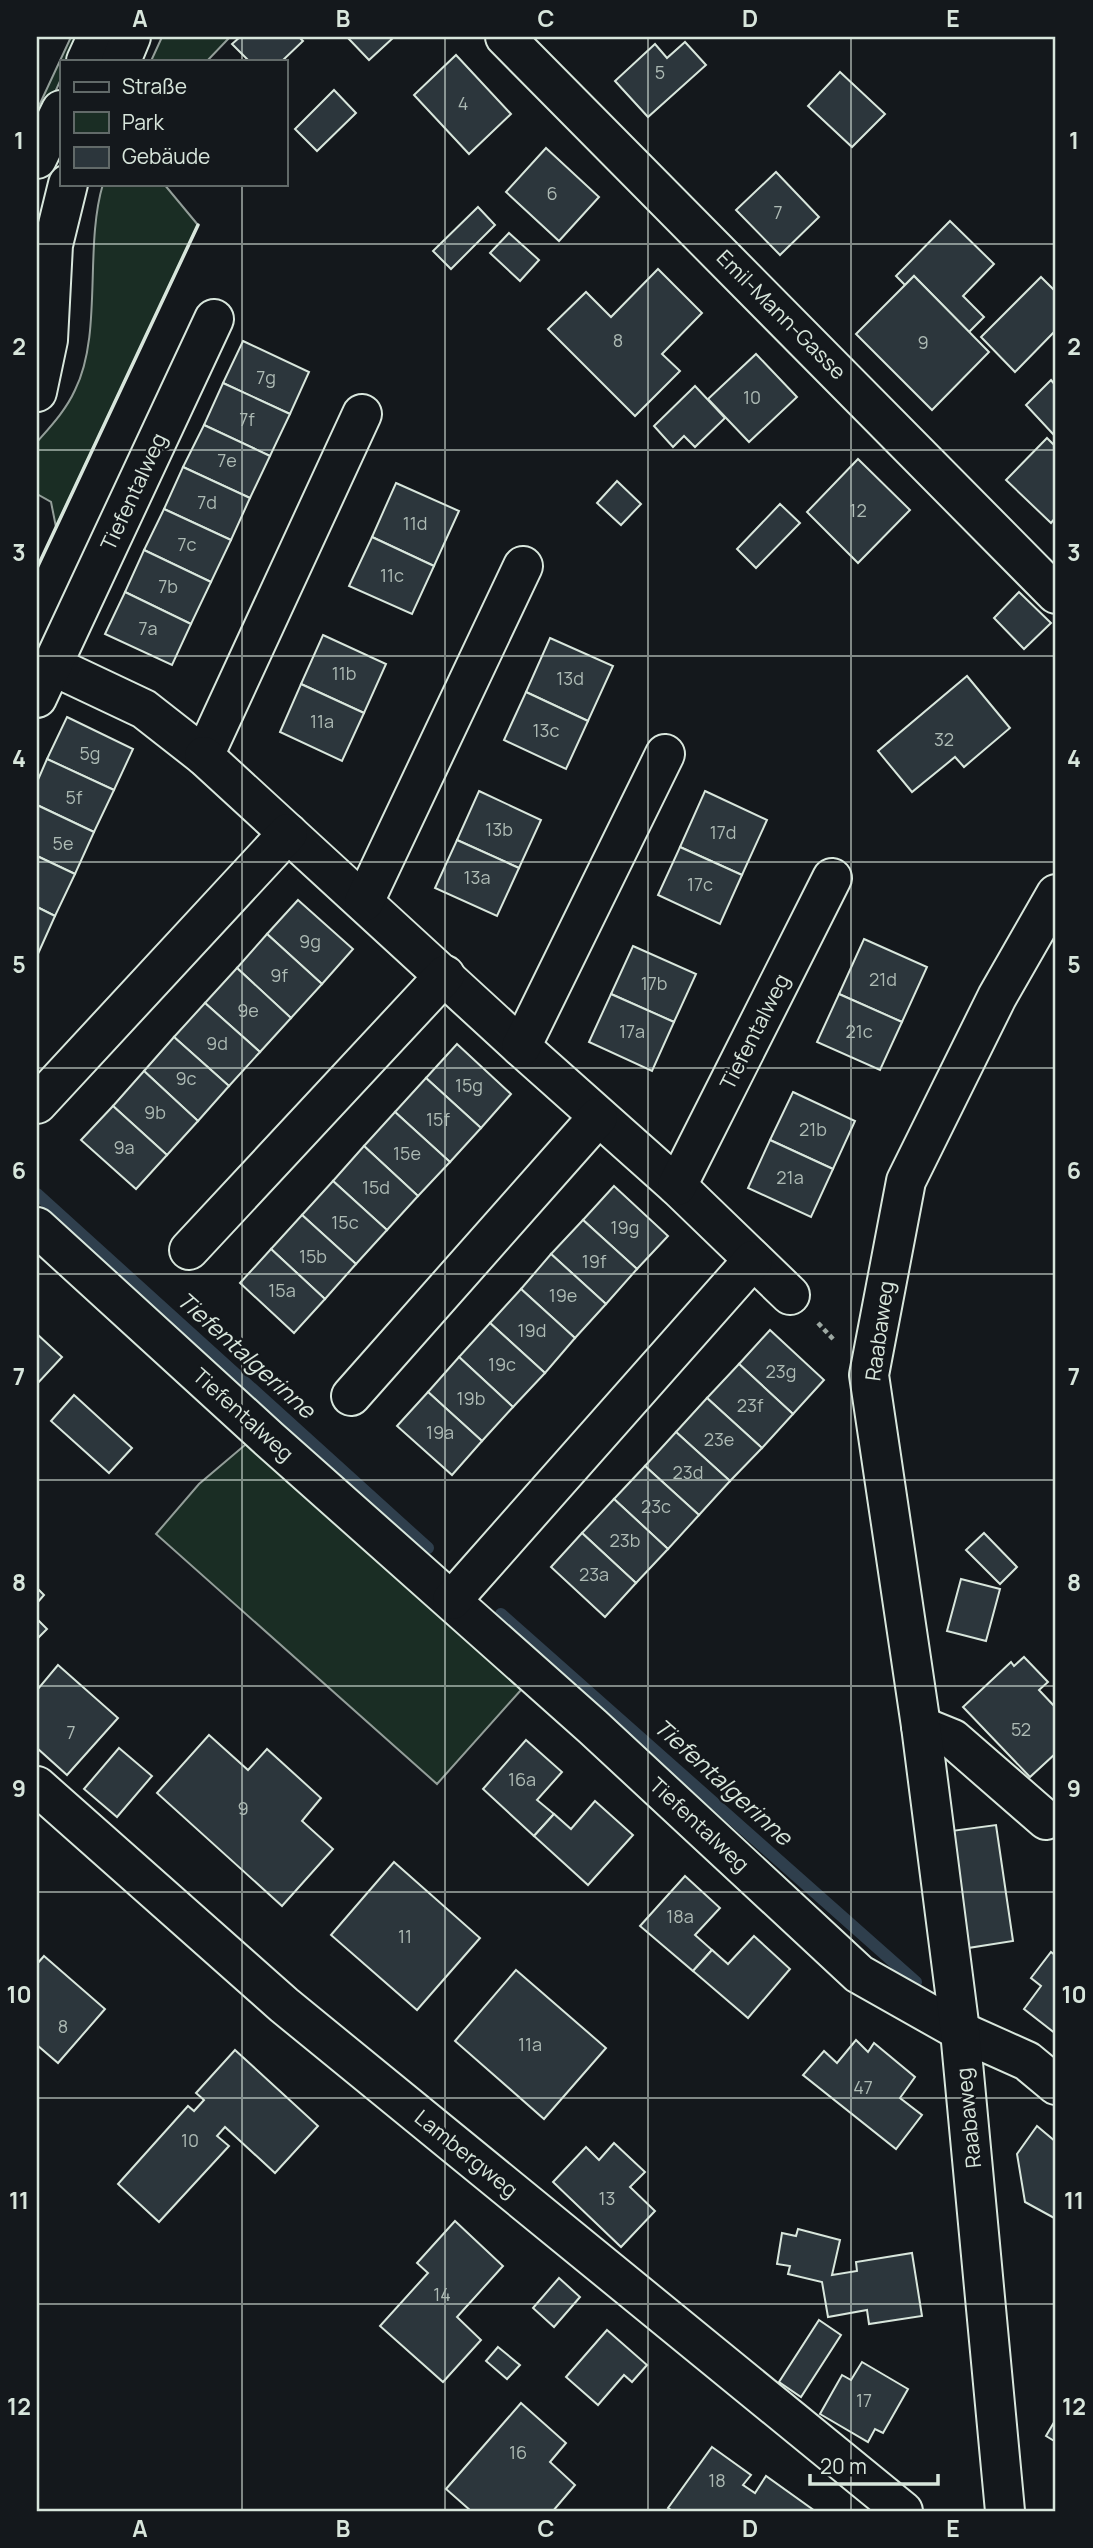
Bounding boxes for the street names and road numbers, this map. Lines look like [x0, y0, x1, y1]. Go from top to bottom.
street label: Emil-Mann-Gasse [711, 243, 853, 385]
street label: Tiefentalweg [94, 428, 173, 555]
street label: Tiefentalweg [713, 969, 795, 1094]
street label: Raabaweg [858, 1279, 900, 1383]
street label: Tiefentalweg [187, 1362, 300, 1467]
street label: Tiefentalweg [644, 1771, 756, 1878]
street label: Raabaweg [949, 2067, 987, 2170]
street label: Lambergweg [409, 2103, 524, 2203]

